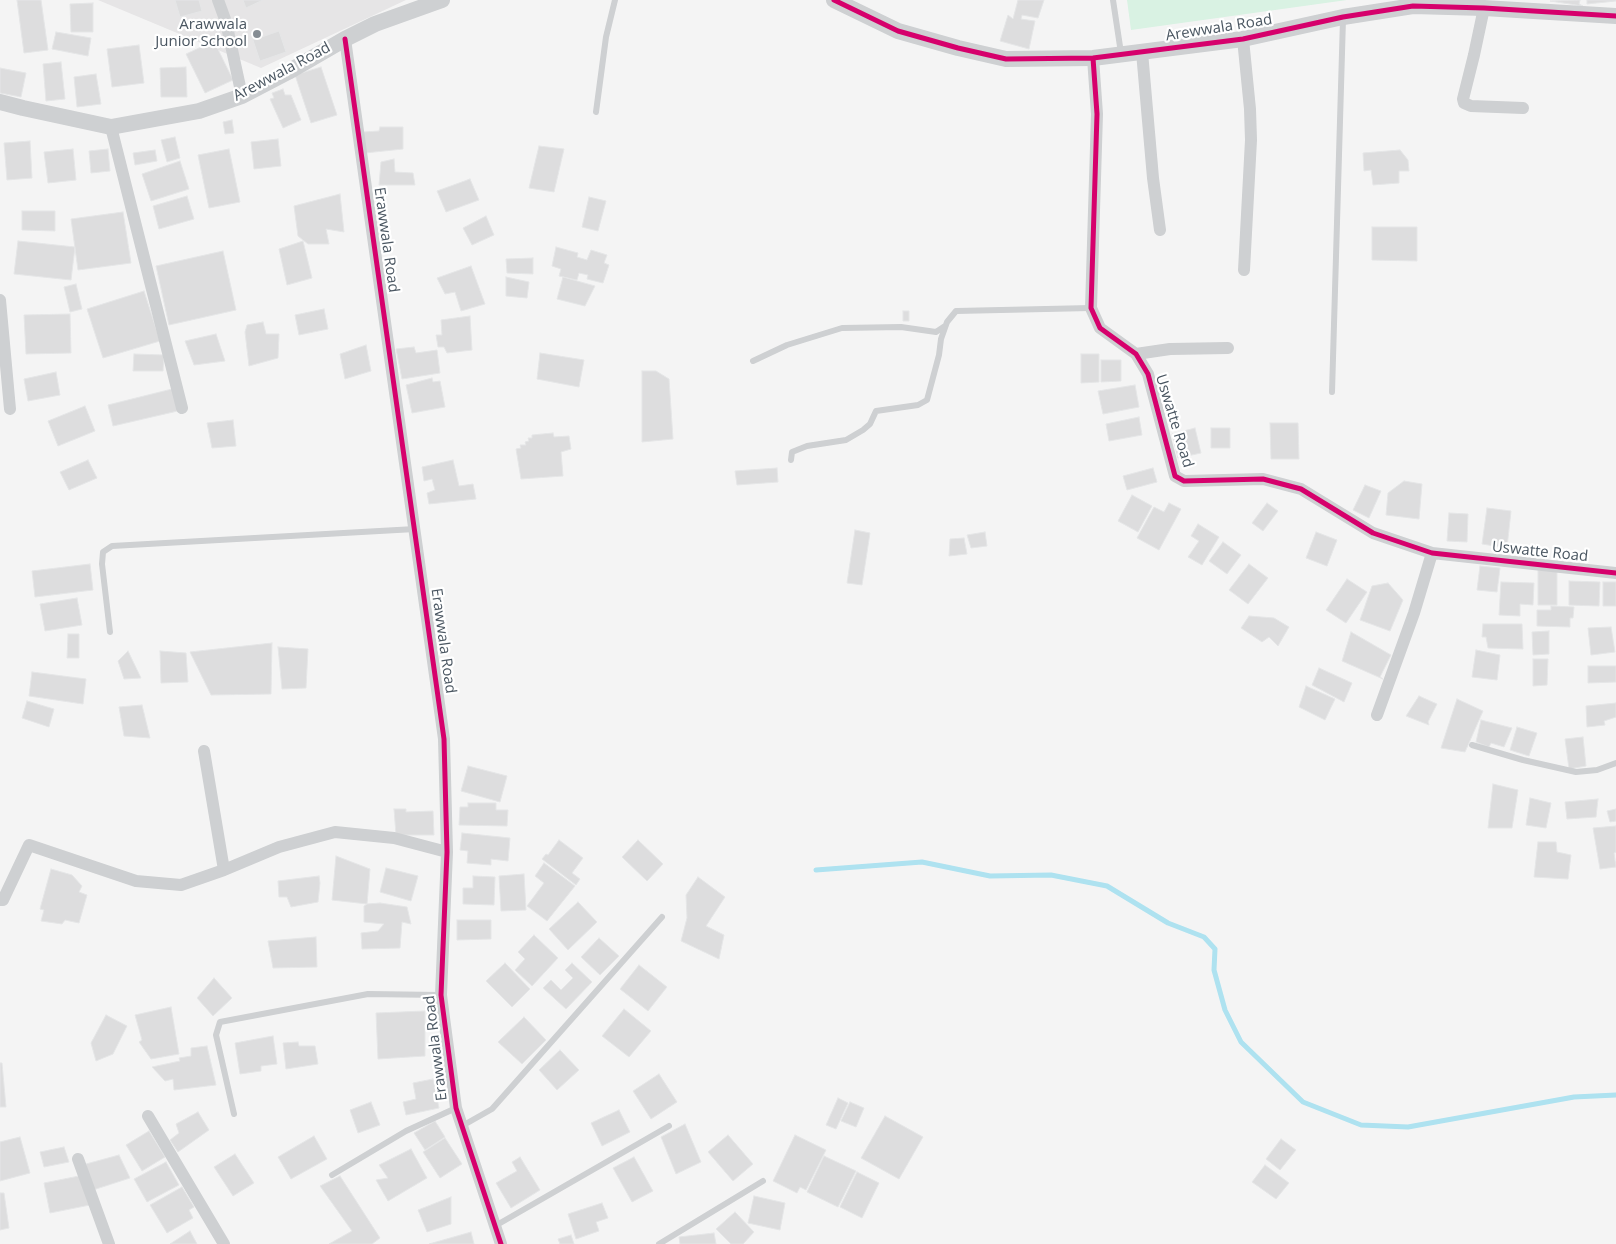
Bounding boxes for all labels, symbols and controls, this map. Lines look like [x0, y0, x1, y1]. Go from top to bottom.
street label: Arewwala Road [1165, 11, 1273, 45]
place label: Arawwala Junior School [155, 16, 247, 51]
marker: Arawwala Junior School [251, 28, 263, 40]
street label: Arewwala Road [230, 39, 334, 105]
street label: Erawwala Road [370, 186, 402, 294]
street label: Uswatte Road [1151, 372, 1197, 470]
street label: Uswatte Road [1491, 538, 1589, 566]
street label: Erawwala Road [427, 587, 459, 695]
street label: Erawwala Road [421, 994, 451, 1102]

